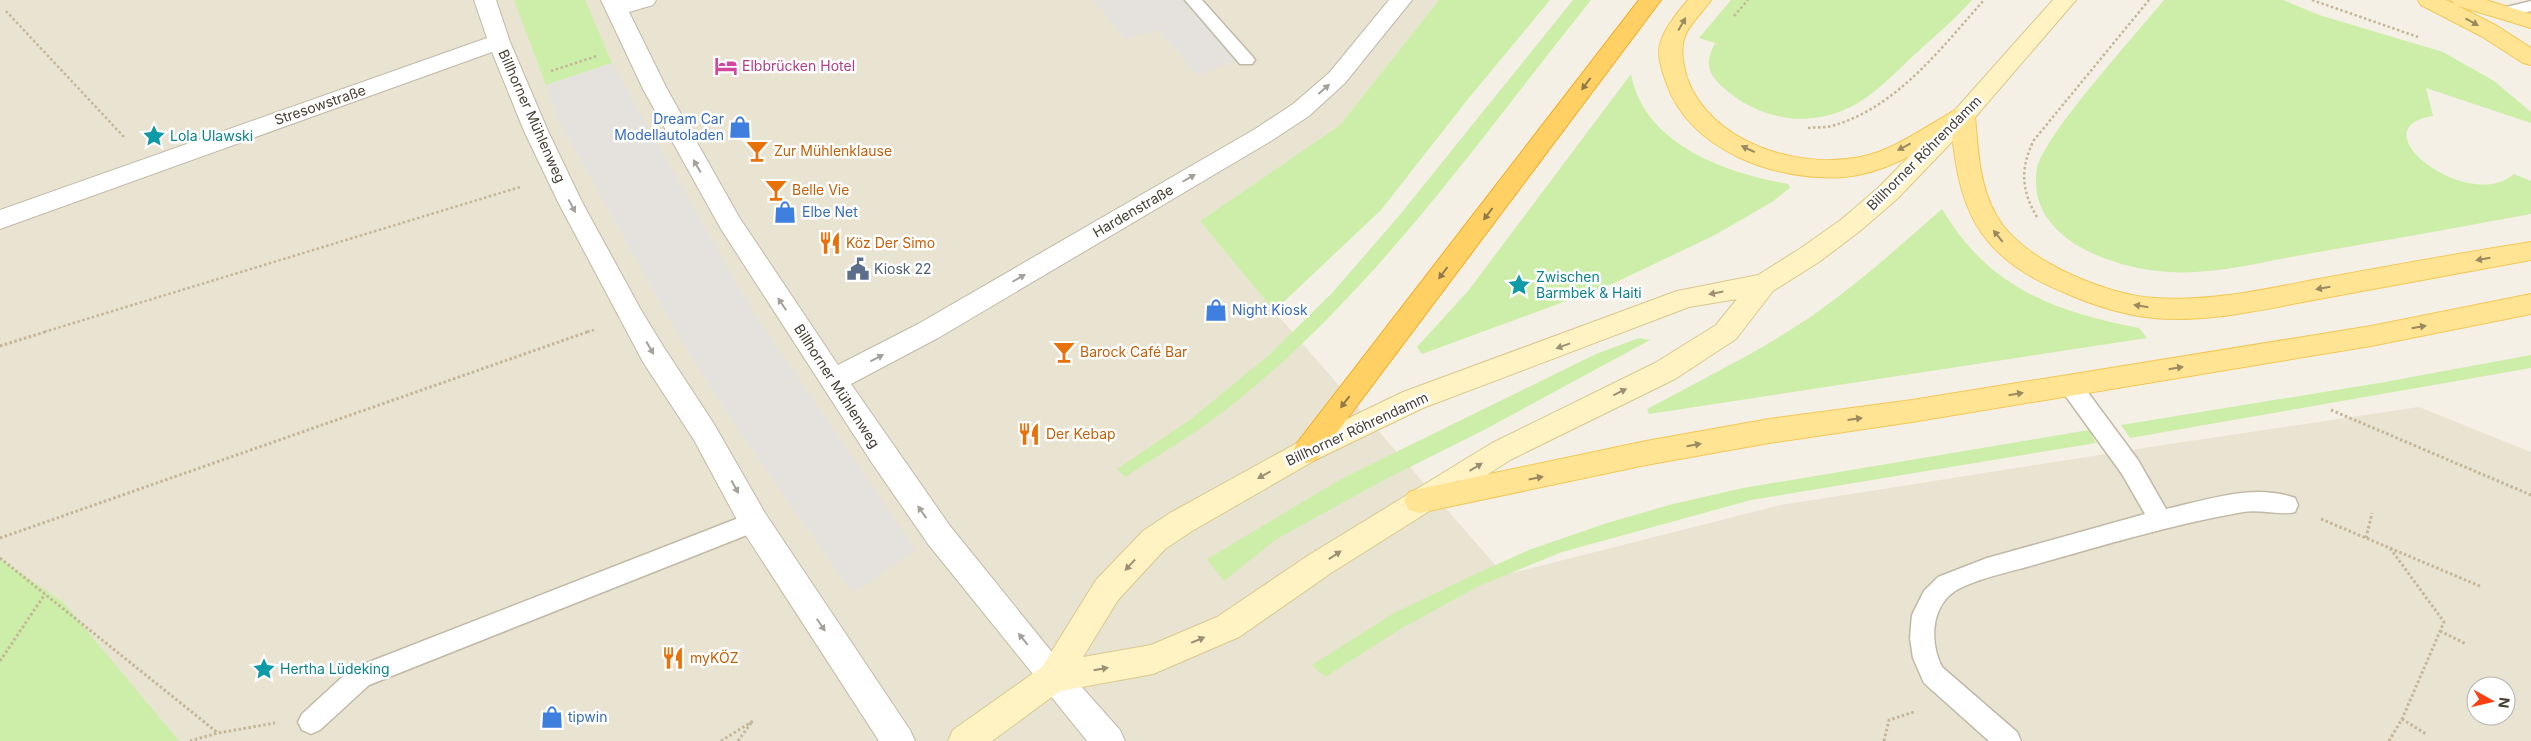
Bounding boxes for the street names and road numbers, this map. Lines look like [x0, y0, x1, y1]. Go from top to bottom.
street label: Billhorner Mühlenweg [495, 47, 570, 185]
street label: Stresowstraße [272, 81, 368, 128]
street label: Billhorner Röhrendamm [1863, 92, 1984, 213]
street label: Hardenstraße [1089, 181, 1176, 240]
street label: Billhorner Mühlenweg [791, 321, 884, 451]
street label: Billhorner Röhrendamm [1283, 388, 1431, 469]

